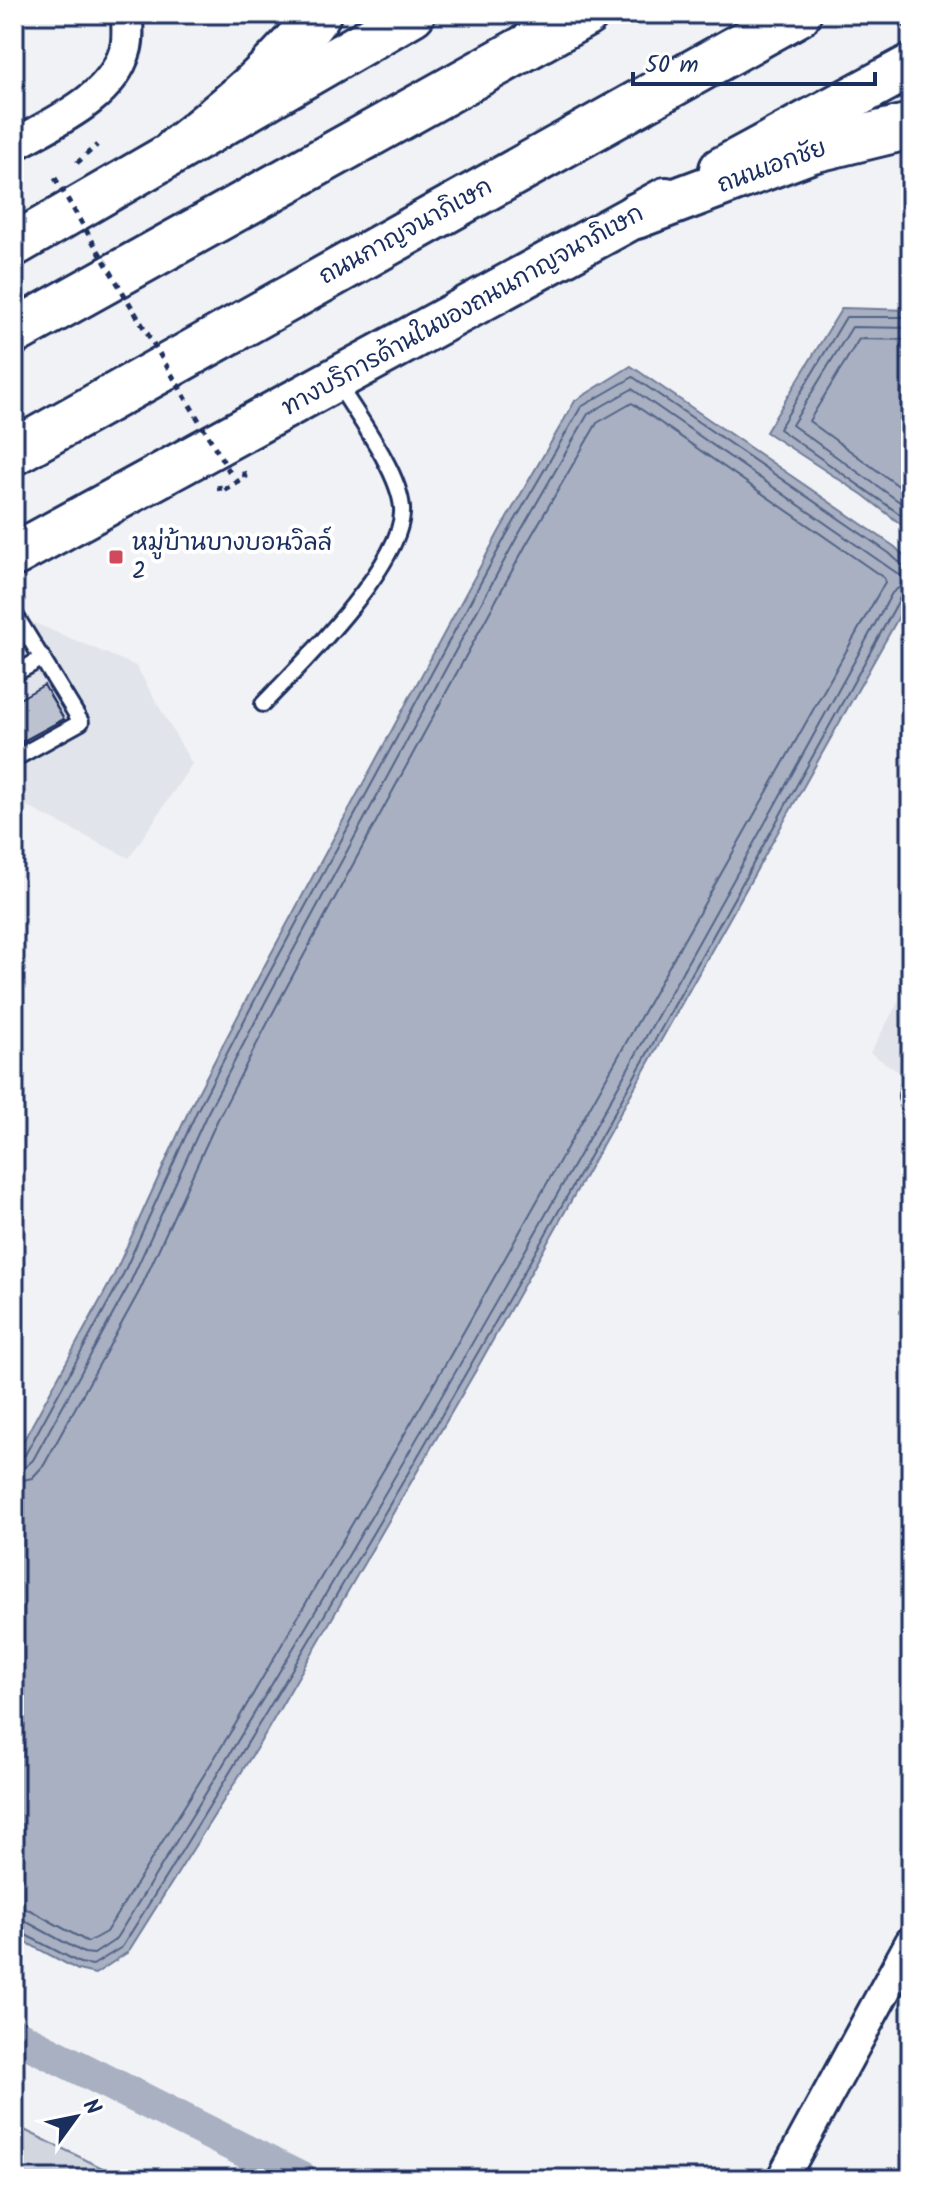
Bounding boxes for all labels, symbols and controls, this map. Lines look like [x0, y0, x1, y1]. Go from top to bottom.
scale bar [633, 36, 875, 86]
text: 50 m [645, 46, 699, 85]
street label: ถนนเอกชัย [712, 129, 832, 205]
street label: ถนนกาญจนาภิเษก [312, 168, 500, 296]
street label: ทางบริการด้านในของถนนกาญจนาภิเษก [275, 195, 651, 427]
place label: หมู่บ้านบางบอนวิลล์ 2 [132, 524, 332, 591]
marker: หมู่บ้านบางบอนวิลล์ 2 [107, 548, 125, 566]
north arrow [36, 2077, 116, 2157]
text: N [72, 2092, 109, 2123]

